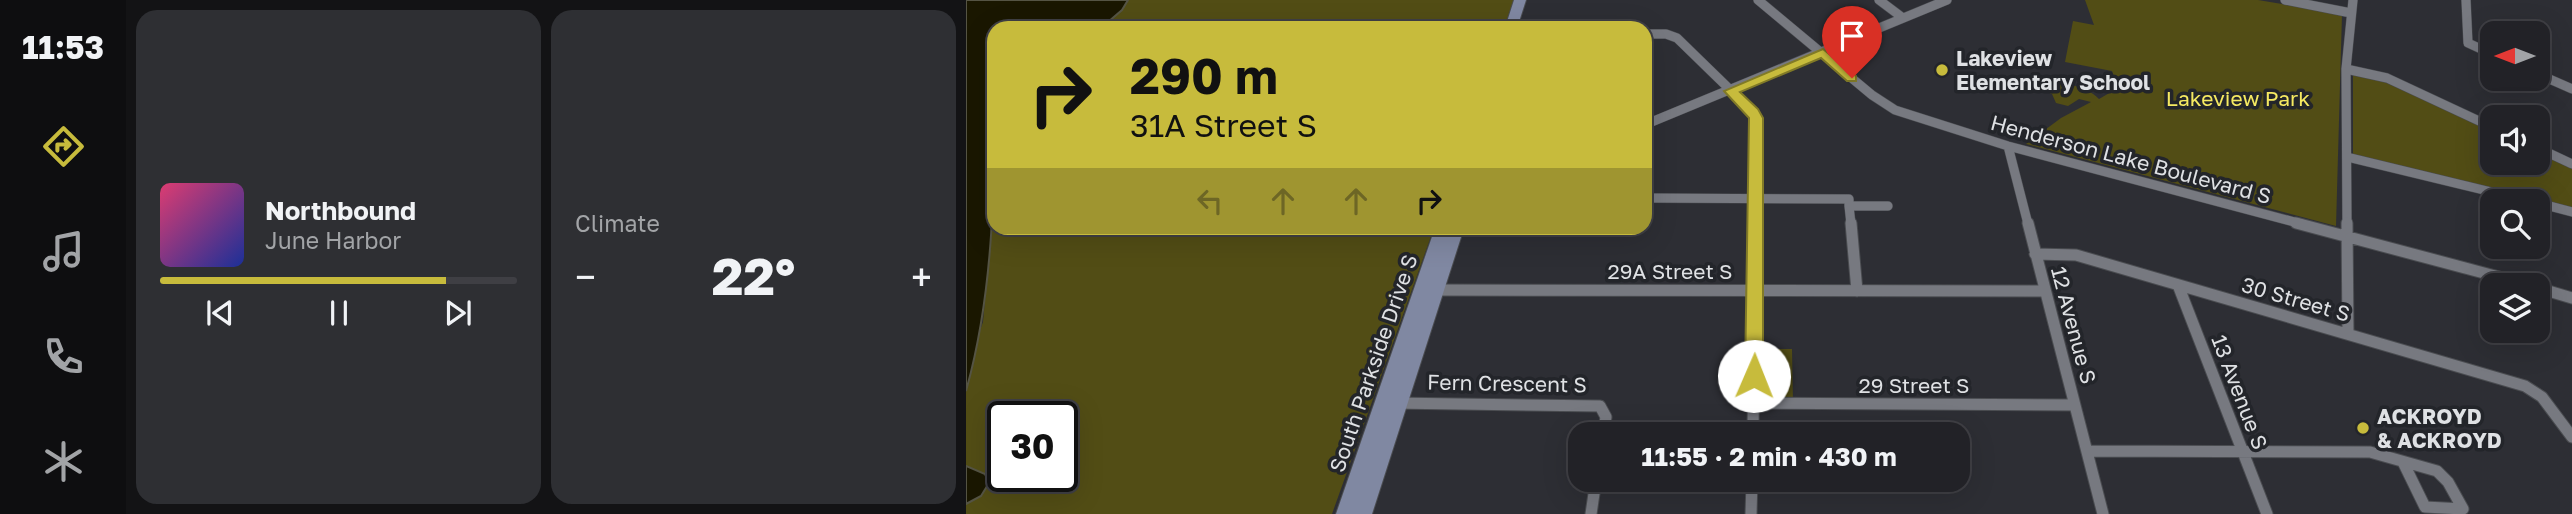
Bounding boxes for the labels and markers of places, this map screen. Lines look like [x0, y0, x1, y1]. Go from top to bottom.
pin [1822, 6, 1882, 78]
place label: Lakeview Elementary School [1956, 45, 2150, 95]
marker: Lakeview Elementary School [1934, 62, 1950, 78]
place label: ACKROYD & ACKROYD [2377, 403, 2502, 453]
marker: ACKROYD & ACKROYD [2355, 420, 2371, 436]

